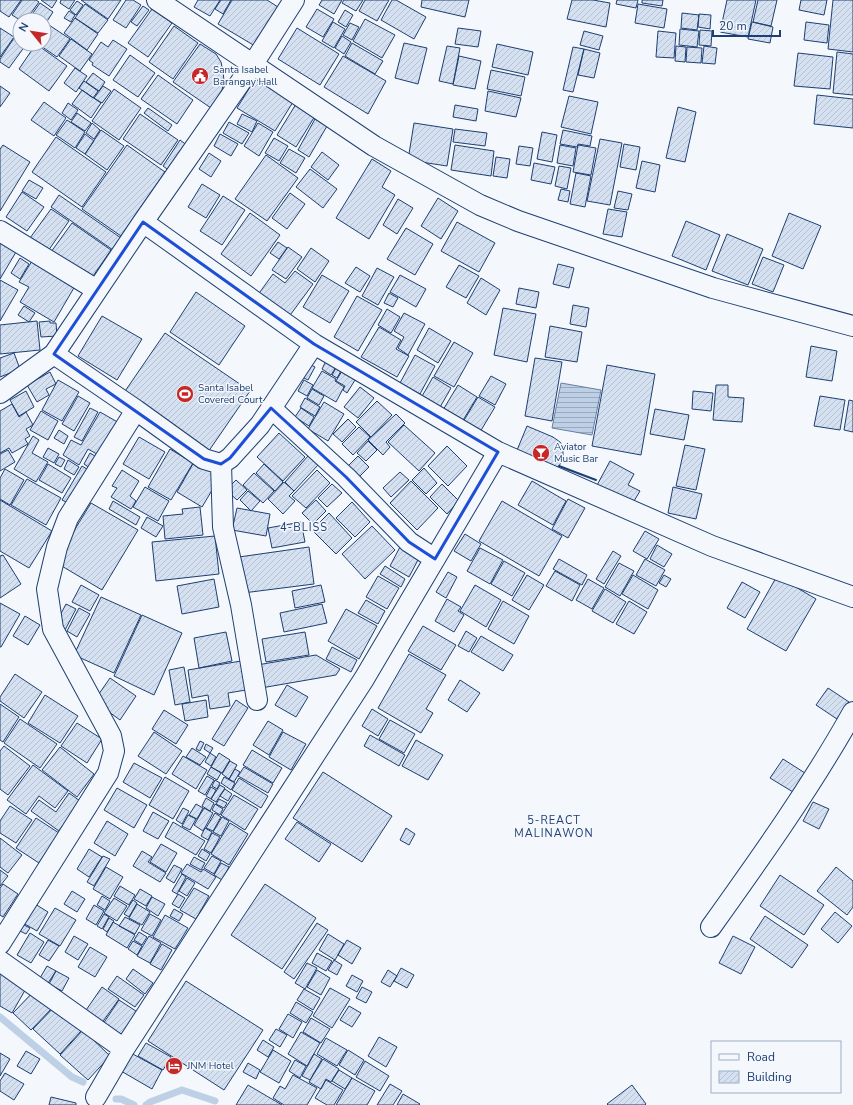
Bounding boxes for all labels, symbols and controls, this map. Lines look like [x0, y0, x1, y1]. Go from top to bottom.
north arrow [12, 12, 52, 52]
scale bar [713, 12, 780, 38]
text: 20 m [719, 18, 747, 34]
text: N [15, 20, 32, 35]
place label: Santa Isabel Barangay Hall [213, 63, 277, 89]
public building icon: Santa Isabel Barangay Hall [190, 66, 210, 86]
place label: Santa Isabel Covered Court [198, 381, 263, 407]
sports icon: Santa Isabel Covered Court [175, 384, 195, 404]
place label: Aviator Music Bar [554, 440, 599, 466]
bar icon: Aviator Music Bar [531, 443, 551, 463]
district label: 4-BLISS [280, 520, 328, 535]
district label: 5-REACT MALINAWON [514, 813, 594, 841]
legend [711, 1041, 841, 1093]
text: Road [747, 1049, 775, 1065]
hotel icon: JNM Hotel [164, 1056, 184, 1076]
place label: JNM Hotel [186, 1059, 234, 1073]
text: Building [747, 1069, 792, 1085]

